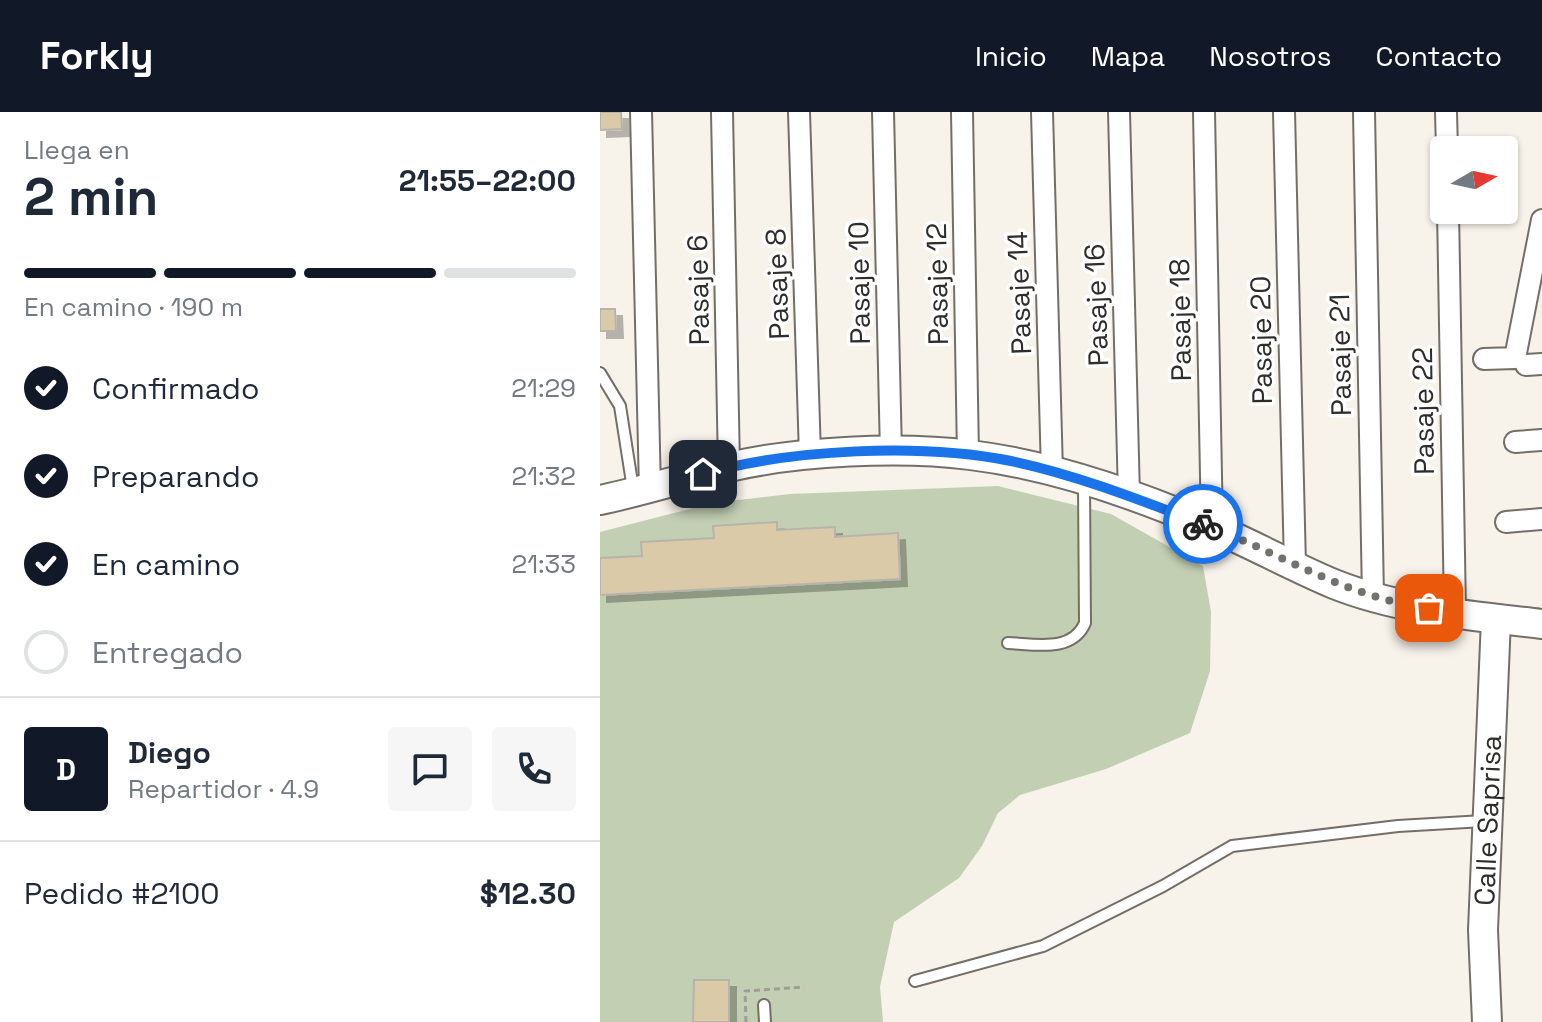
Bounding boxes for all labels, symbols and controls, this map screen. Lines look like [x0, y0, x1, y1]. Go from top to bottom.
text: Forkly [40, 32, 153, 80]
text: Inicio [975, 38, 1047, 74]
text: Mapa [1091, 38, 1165, 74]
text: Nosotros [1209, 38, 1332, 74]
text: Contacto [1376, 38, 1502, 74]
text: Llega en [24, 133, 130, 167]
north arrow [1430, 136, 1518, 224]
map controls [1430, 136, 1518, 224]
text: 21:55–22:00 [399, 161, 576, 200]
text: 2 min [24, 164, 158, 230]
street label: Pasaje 10 [840, 221, 878, 345]
street label: Pasaje 12 [918, 222, 956, 346]
street label: Pasaje 8 [757, 228, 797, 340]
street label: Pasaje 14 [999, 231, 1039, 355]
street label: Pasaje 6 [679, 234, 717, 346]
street label: Pasaje 16 [1076, 243, 1116, 367]
street label: Pasaje 18 [1161, 258, 1199, 382]
street label: Pasaje 20 [1242, 275, 1280, 405]
text: En camino · 190 m [24, 290, 243, 324]
street label: Pasaje 21 [1321, 293, 1359, 417]
street label: Pasaje 22 [1404, 347, 1442, 475]
icon: check [24, 366, 68, 410]
text: Confirmado [92, 369, 259, 408]
text: 21:29 [511, 371, 576, 405]
pin [669, 440, 737, 508]
icon: home [681, 452, 725, 496]
icon: check [24, 454, 68, 498]
text: Preparando [92, 457, 259, 496]
text: 21:32 [511, 459, 576, 493]
courier [1163, 484, 1243, 564]
icon: bike [1181, 502, 1225, 546]
icon: check [24, 542, 68, 586]
text: En camino [92, 545, 240, 584]
text: 21:33 [511, 547, 576, 581]
pin [1395, 574, 1463, 642]
icon: bag [1407, 586, 1451, 630]
text: Entregado [92, 633, 243, 672]
button: chat [388, 727, 472, 811]
button: phone [492, 727, 576, 811]
text: Diego [128, 733, 211, 772]
street label: Calle Saprisa [1466, 734, 1509, 906]
text: D [56, 750, 76, 789]
text: Repartidor · 4.9 [128, 772, 319, 806]
text: Pedido #2100 [24, 874, 219, 913]
text: $12.30 [480, 874, 576, 913]

